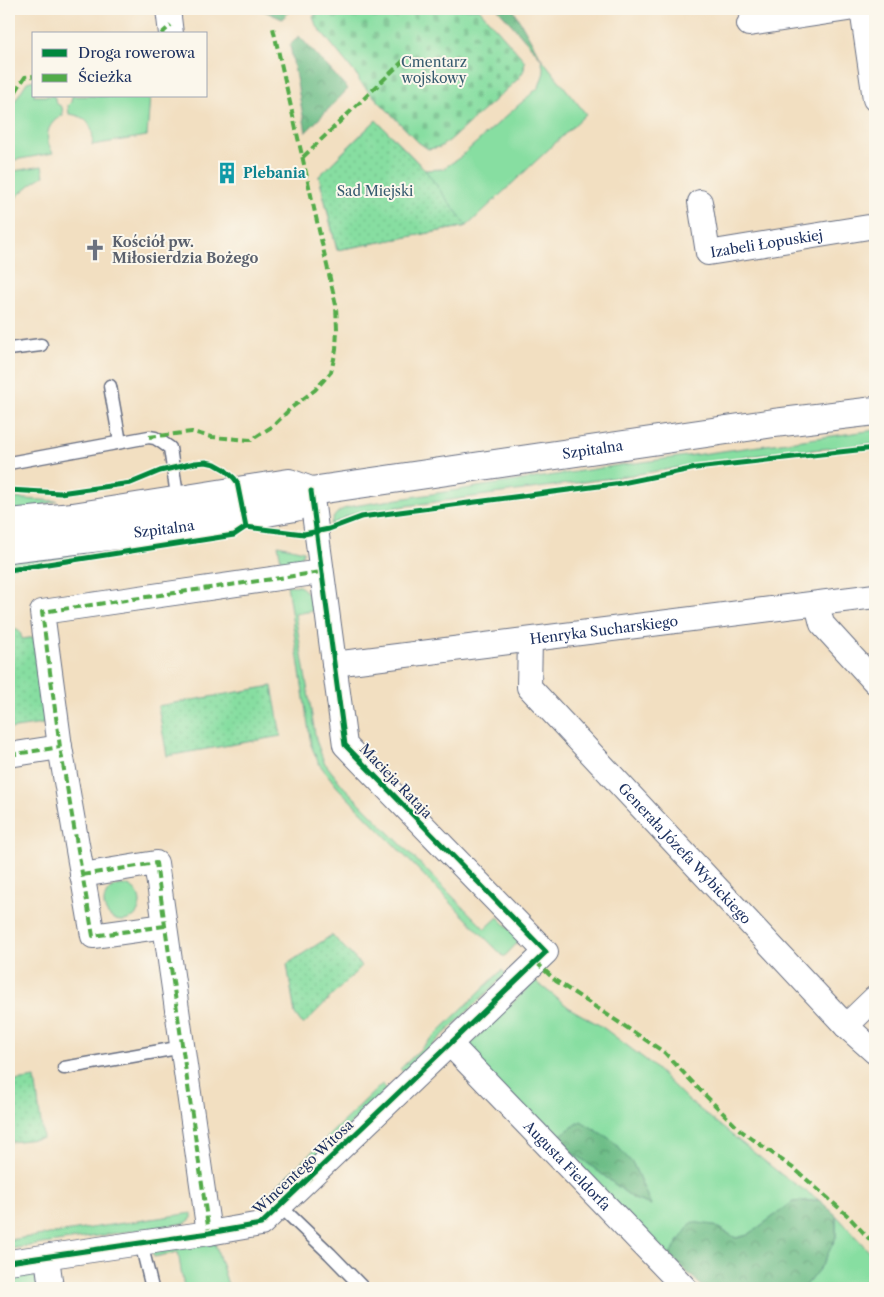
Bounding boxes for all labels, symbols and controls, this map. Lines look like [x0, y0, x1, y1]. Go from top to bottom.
legend [32, 32, 208, 98]
text: Droga rowerowa [78, 43, 195, 62]
park label: Cmentarz wojskowy [400, 53, 467, 87]
text: Ścieżka [78, 67, 132, 86]
building icon: Plebania [214, 160, 240, 186]
place label: Plebania [243, 164, 307, 182]
park label: Sad Miejski [337, 182, 413, 200]
street label: Izabeli Łopuskiej [709, 226, 824, 261]
place label: Kościół pw. Miłosierdzia Bożego [112, 233, 259, 267]
church icon: Kościół pw. Miłosierdzia Bożego [82, 237, 108, 263]
street label: Szpitalna [561, 436, 625, 463]
street label: Szpitalna [132, 516, 196, 542]
street label: Henryka Sucharskiego [529, 612, 679, 648]
street label: Macieja Rataja [356, 740, 437, 823]
street label: Generała Józefa Wybickiego [614, 779, 755, 928]
street label: Wincentego Witosa [248, 1115, 357, 1219]
street label: Augusta Fieldorfa [519, 1116, 615, 1215]

